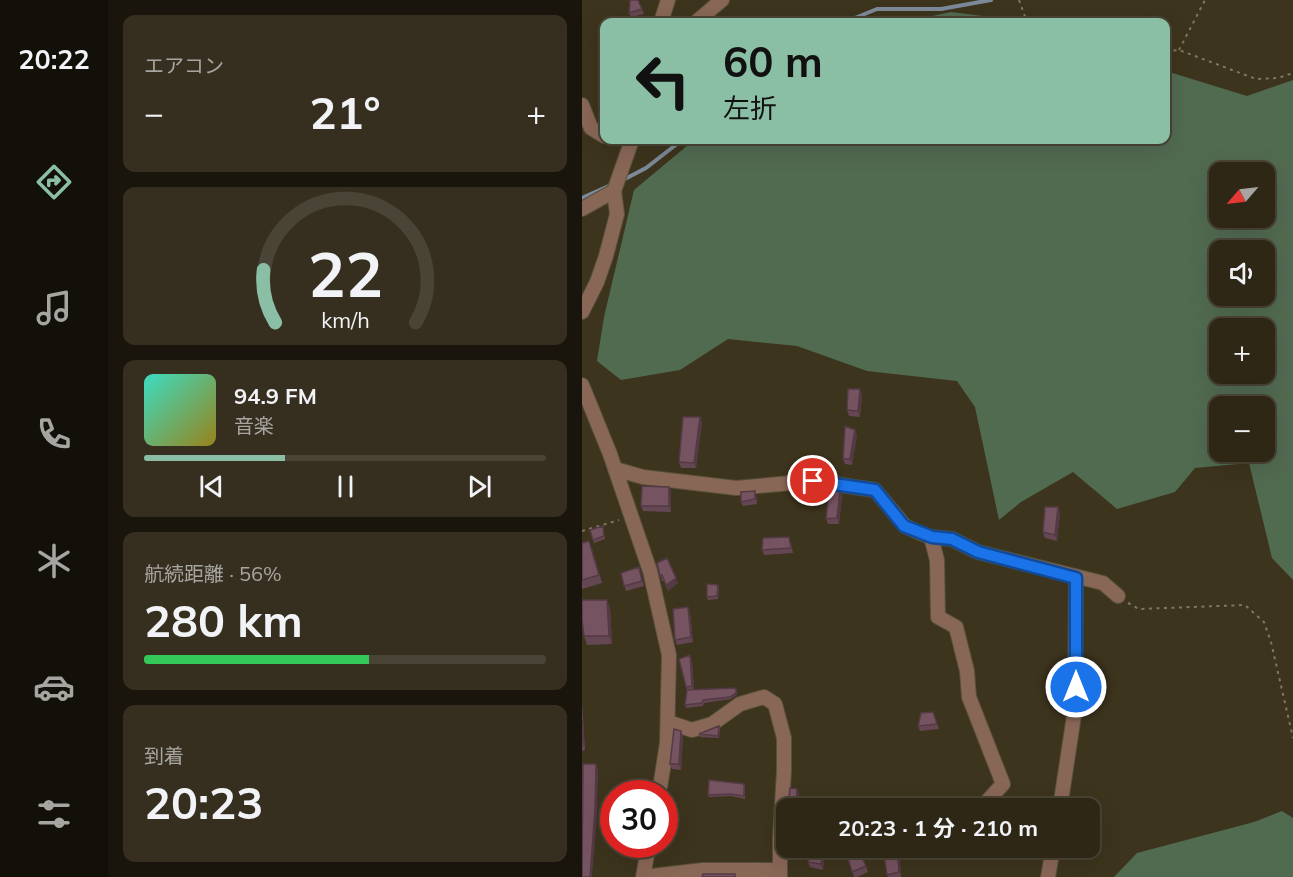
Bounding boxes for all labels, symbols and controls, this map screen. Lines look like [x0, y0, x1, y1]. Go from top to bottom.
text: 60 m [723, 35, 823, 88]
text: 20:22 [18, 42, 90, 76]
icon: left [624, 42, 702, 120]
text: エアコン [144, 53, 224, 78]
text: 21° [309, 84, 381, 140]
text: 左折 [723, 91, 777, 125]
text: − [144, 92, 164, 133]
text: + [526, 92, 546, 133]
icon: directions [33, 161, 75, 203]
north arrow [1209, 162, 1275, 228]
map controls [1209, 162, 1275, 462]
text: 22 [308, 234, 382, 313]
button: sound [1209, 240, 1275, 306]
icon: music [33, 287, 75, 329]
text: km/h [321, 307, 369, 334]
button: + [1209, 318, 1275, 384]
text: 94.9 FM [234, 382, 317, 410]
button: − [1209, 396, 1275, 462]
icon: phone [33, 413, 75, 455]
text: 音楽 [234, 413, 274, 438]
pin [787, 455, 838, 506]
icon: arrive [796, 464, 829, 497]
icon: previous [195, 470, 228, 503]
icon: pause [329, 470, 362, 503]
icon: next [463, 470, 496, 503]
icon: climate [33, 540, 75, 582]
text: 航続距離 · 56% [144, 561, 282, 586]
text: 280 km [144, 592, 303, 648]
position arrow [1044, 655, 1108, 719]
icon: car [33, 666, 75, 708]
text: 到着 [144, 743, 184, 768]
text: 20:23 [144, 774, 263, 830]
speed limit sign: 30 [600, 780, 678, 858]
icon: filters [33, 793, 75, 835]
text: 20:23 · 1 分 · 210 m [838, 814, 1038, 842]

